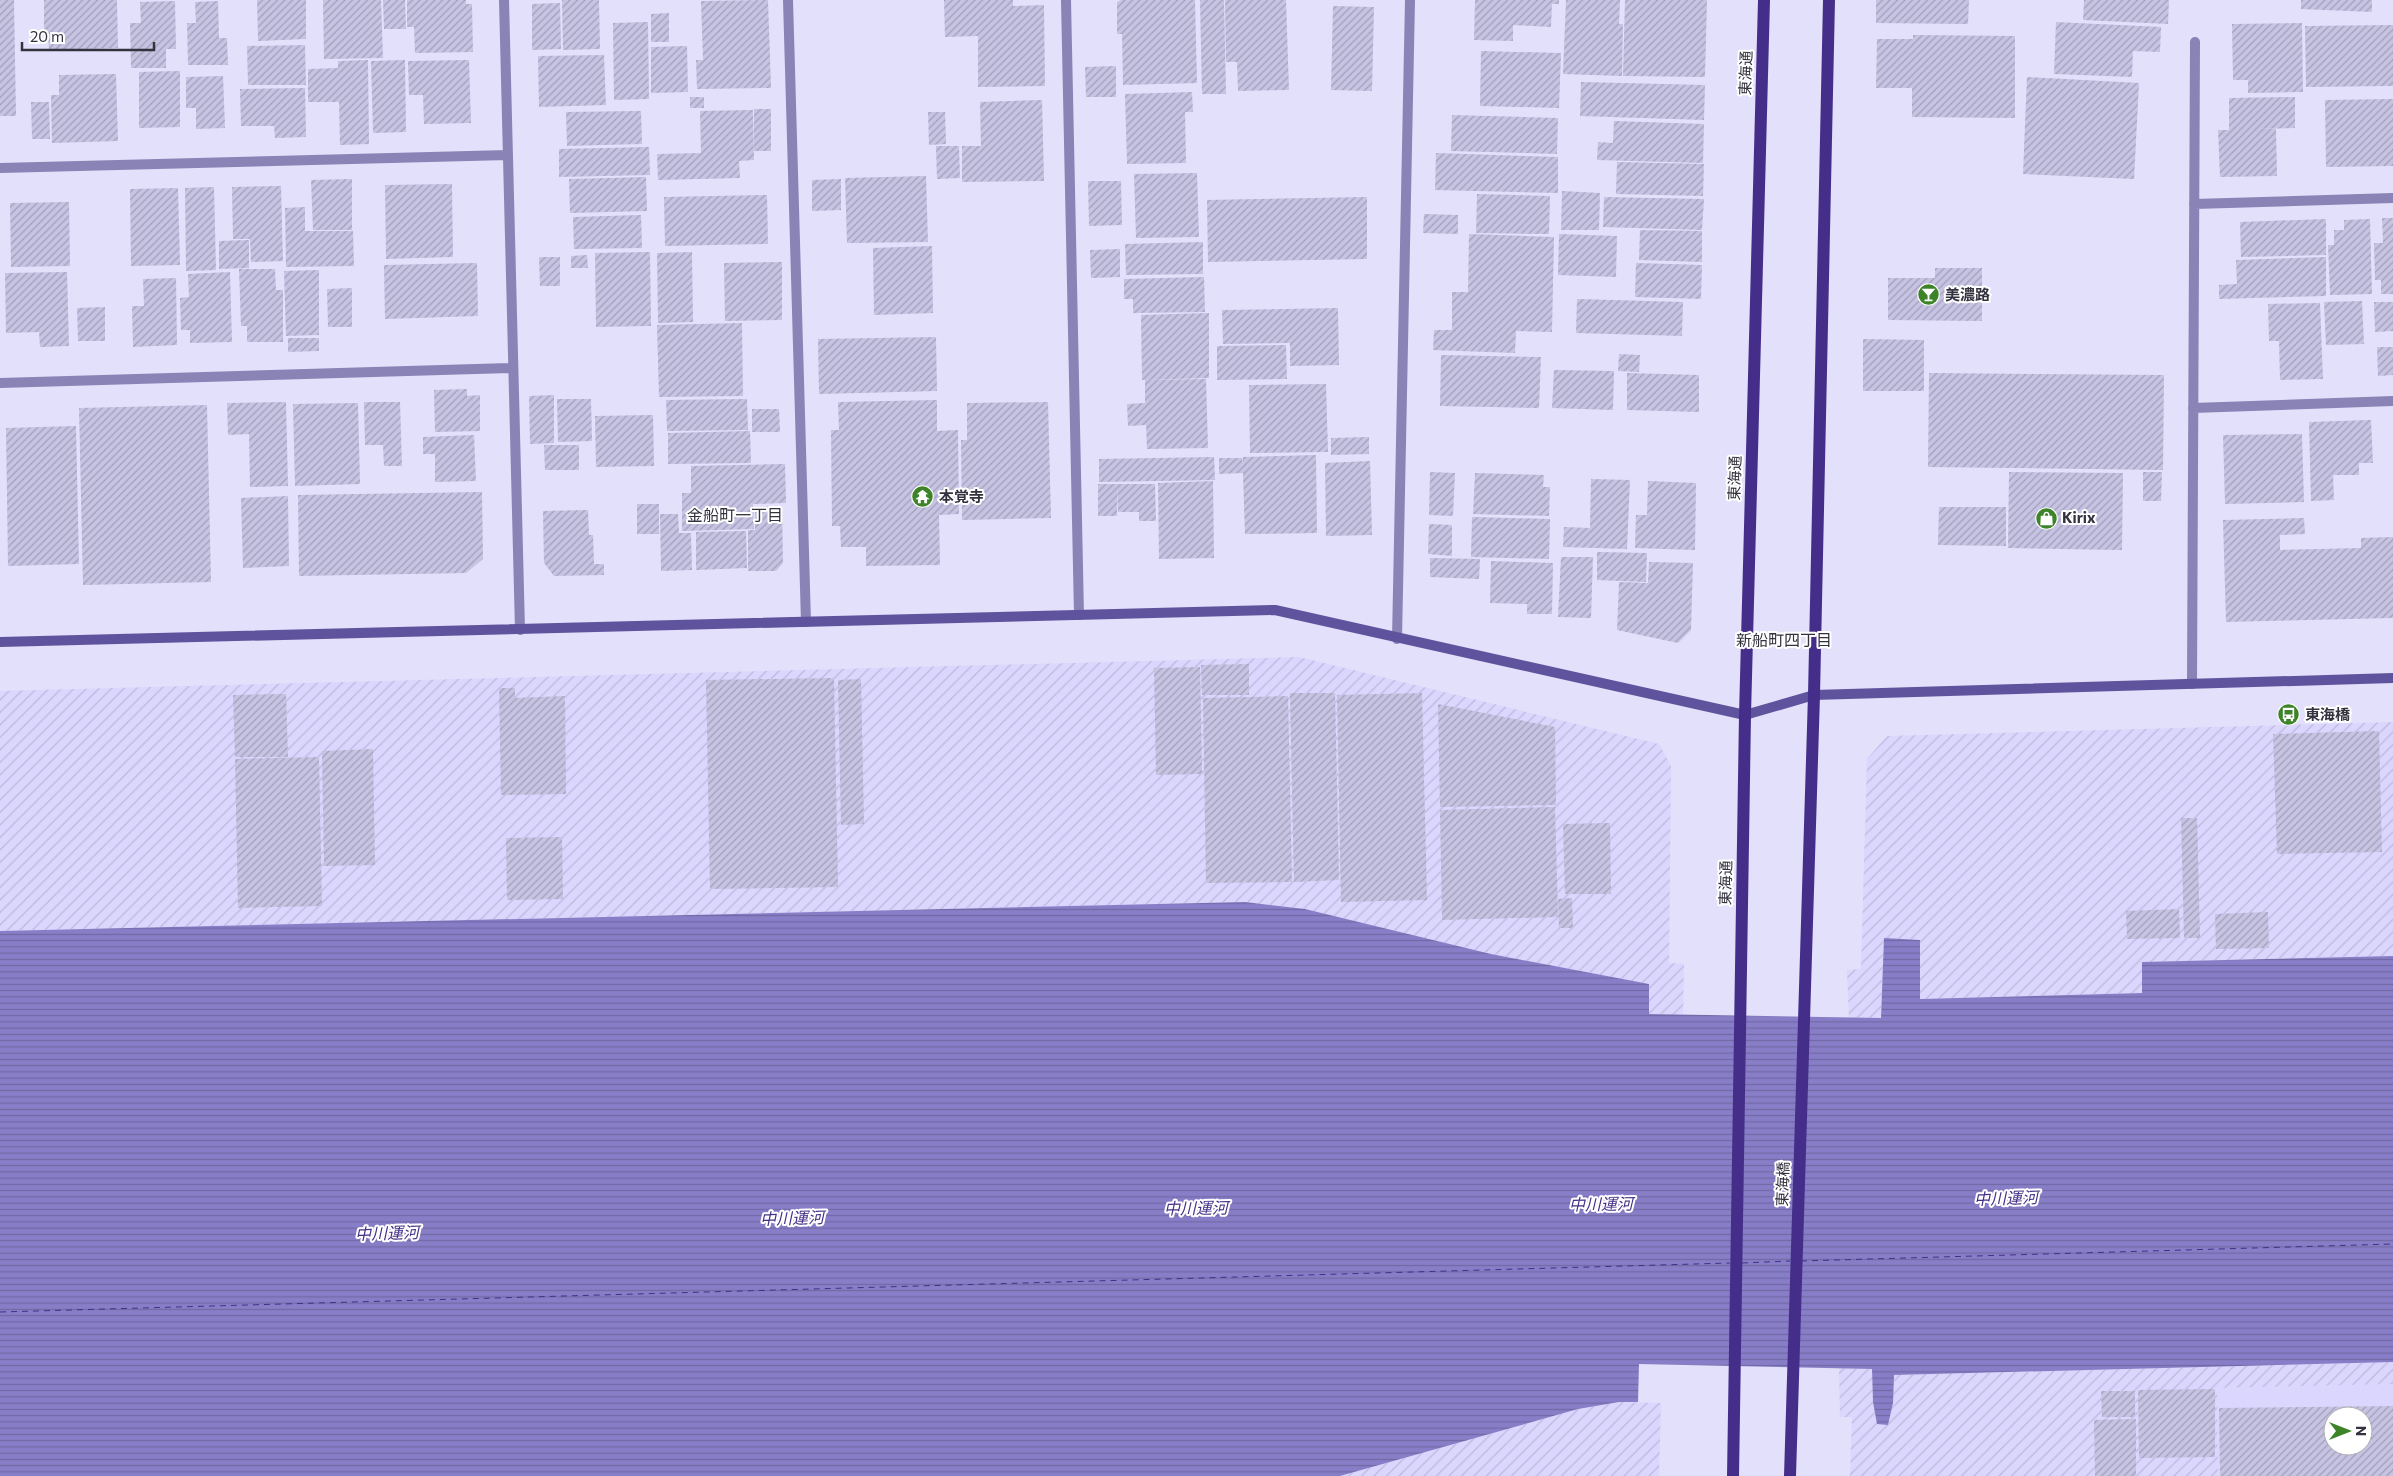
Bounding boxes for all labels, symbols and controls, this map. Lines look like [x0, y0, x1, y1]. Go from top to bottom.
scale bar [22, 20, 155, 52]
text: 20 m [30, 27, 64, 45]
street label: 東海通 [1735, 50, 1755, 96]
bar icon: 美濃路 [1917, 283, 1941, 307]
place label: 美濃路 [1945, 285, 1990, 303]
street label: 東海通 [1724, 455, 1744, 501]
temple icon: 本覚寺 [911, 485, 935, 509]
place label: 本覚寺 [939, 487, 984, 505]
district label: 金船町一丁目 [687, 505, 783, 524]
shop icon: Kirix [2034, 506, 2058, 530]
place label: Kirix [2062, 508, 2096, 526]
district label: 新船町四丁目 [1736, 630, 1832, 649]
bus stop icon: 東海橋 [2277, 703, 2301, 727]
place label: 東海橋 [2305, 705, 2351, 723]
street label: 東海通 [1716, 860, 1734, 906]
street label: 東海橋 [1772, 1161, 1792, 1207]
water label: 中川運河 [1974, 1187, 2041, 1208]
water label: 中川運河 [1569, 1193, 1636, 1214]
water label: 中川運河 [1164, 1197, 1231, 1218]
water label: 中川運河 [760, 1207, 827, 1228]
water label: 中川運河 [355, 1222, 422, 1243]
north arrow [2323, 1406, 2373, 1456]
text: N [2353, 1426, 2370, 1436]

